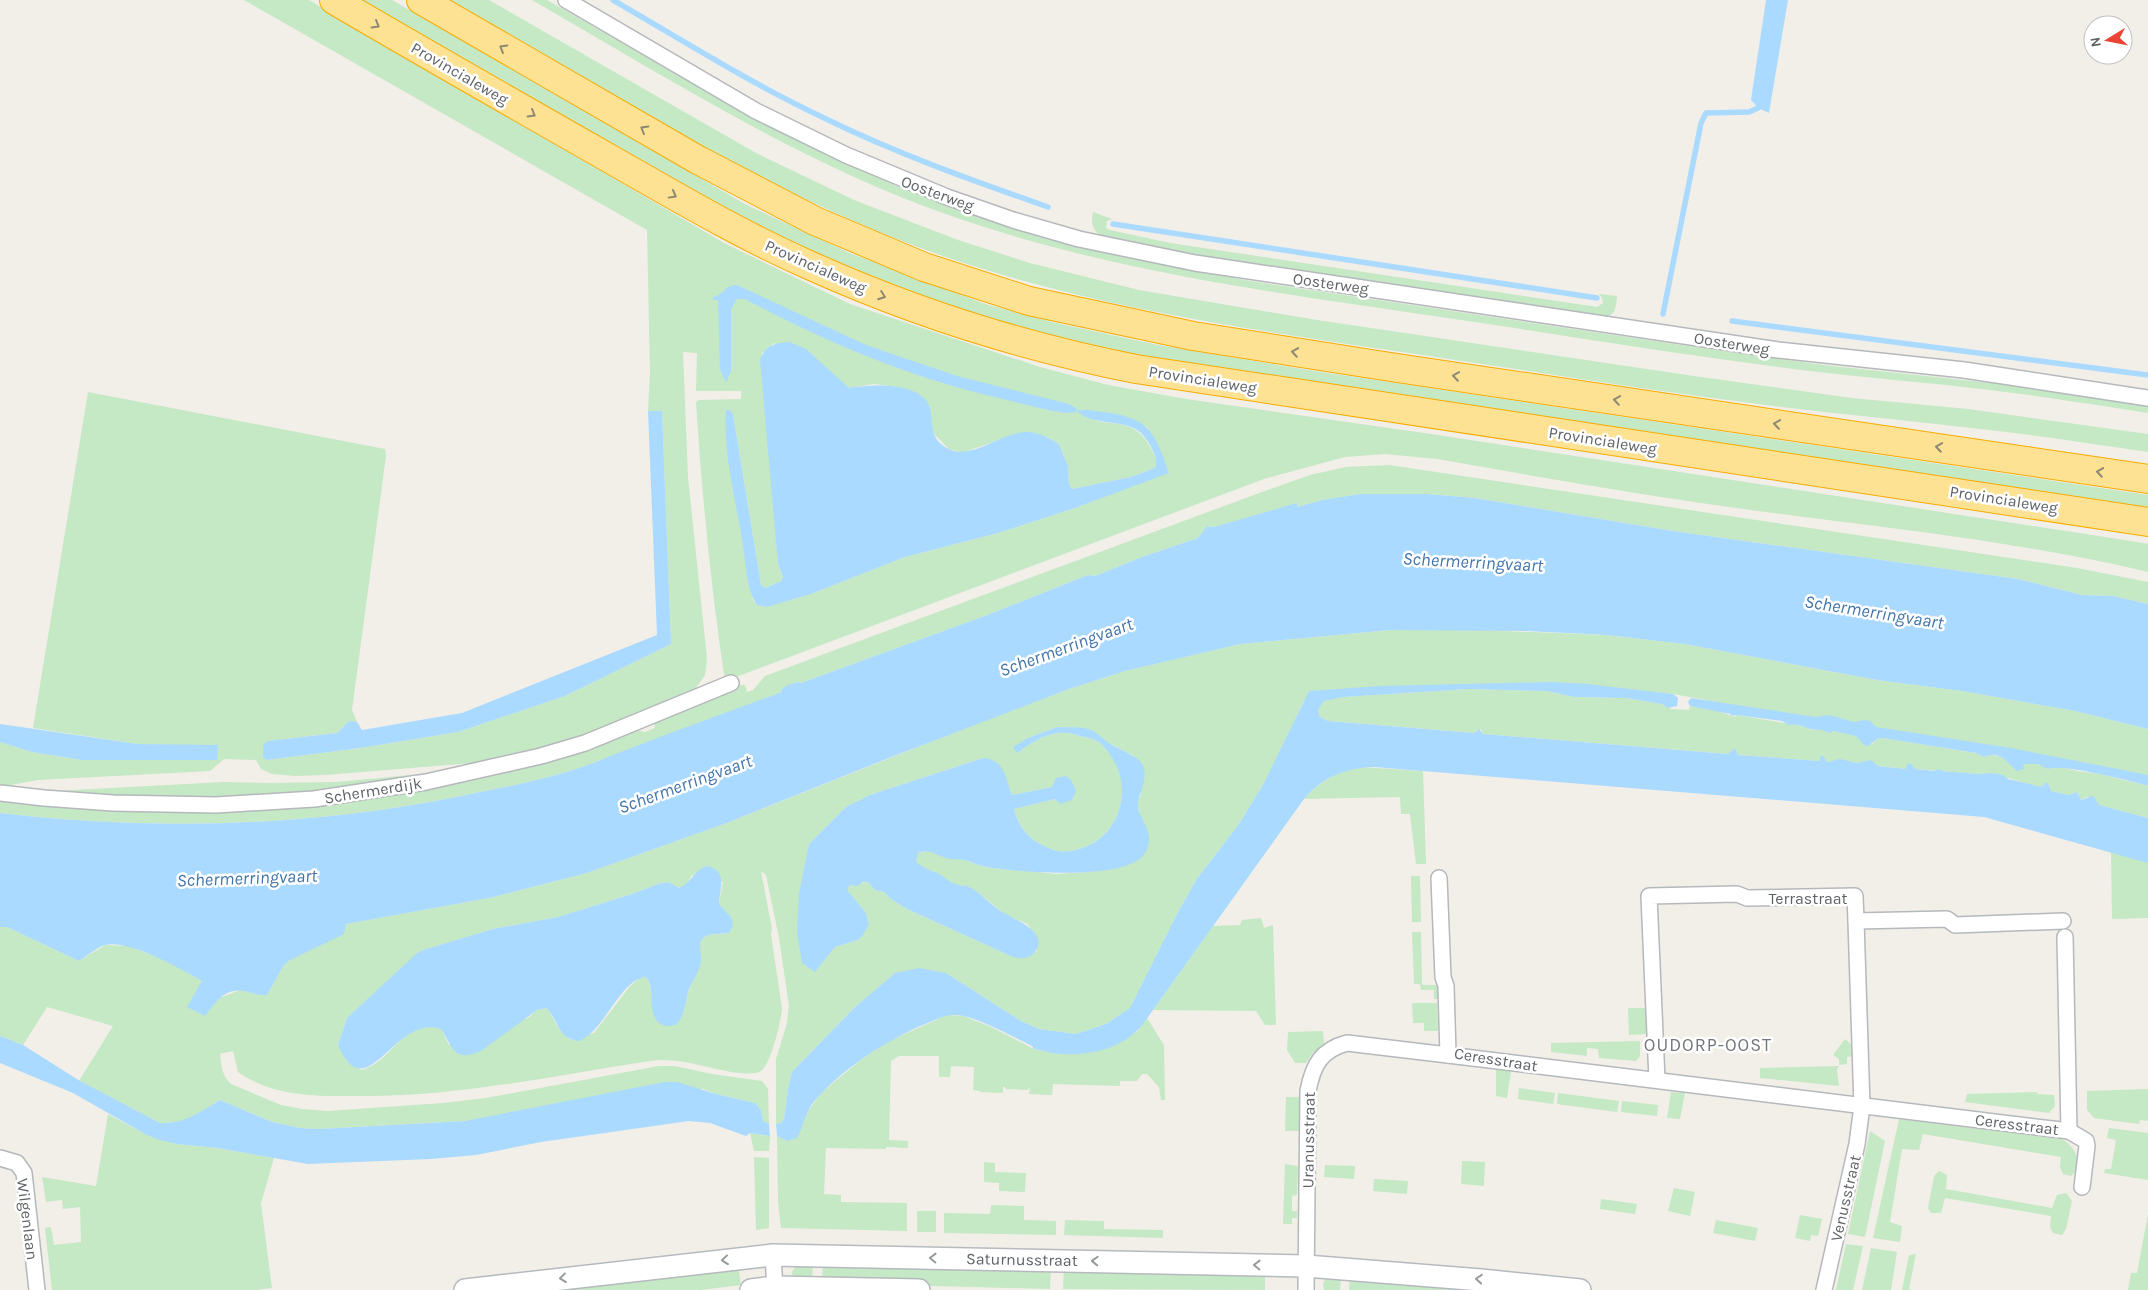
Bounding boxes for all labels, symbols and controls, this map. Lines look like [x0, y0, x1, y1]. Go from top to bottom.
north arrow [2083, 15, 2133, 65]
one-way arrow [371, 18, 380, 28]
text: N [2086, 36, 2105, 49]
street label: Provincialeweg [408, 38, 512, 109]
one-way arrow [500, 44, 509, 54]
one-way arrow [527, 108, 536, 118]
one-way arrow [640, 125, 649, 135]
street label: Oosterweg [899, 171, 977, 215]
one-way arrow [668, 188, 677, 198]
street label: Provincialeweg [762, 236, 870, 297]
street label: Oosterweg [1292, 269, 1370, 298]
one-way arrow [878, 290, 886, 300]
street label: Oosterweg [1693, 328, 1771, 359]
one-way arrow [1291, 348, 1299, 358]
street label: Provincialeweg [1147, 362, 1258, 397]
one-way arrow [1451, 372, 1460, 382]
one-way arrow [1612, 396, 1621, 406]
one-way arrow [1773, 419, 1781, 430]
street label: Provincialeweg [1547, 423, 1658, 458]
one-way arrow [1935, 443, 1943, 453]
one-way arrow [2095, 467, 2104, 477]
street label: Provincialeweg [1948, 482, 2059, 517]
water label: Schermerringvaart [1402, 547, 1545, 577]
water label: Schermerringvaart [1803, 590, 1946, 634]
water label: Schermerringvaart [996, 612, 1137, 681]
water label: Schermerringvaart [615, 749, 756, 818]
street label: Schermerdijk [323, 773, 423, 808]
water label: Schermerringvaart [176, 865, 319, 891]
street label: Terrastraat [1768, 889, 1848, 908]
district label: OUDORP-OOST [1644, 1034, 1772, 1056]
street label: Ceresstraat [1453, 1044, 1539, 1075]
street label: Uranusstraat [1298, 1092, 1319, 1188]
street label: Ceresstraat [1974, 1110, 2060, 1139]
street label: Venusstraat [1826, 1153, 1865, 1243]
street label: Wilgenlaan [13, 1177, 42, 1261]
street label: Saturnusstraat [966, 1249, 1078, 1270]
one-way arrow [928, 1252, 936, 1263]
one-way arrow [720, 1254, 728, 1265]
one-way arrow [1091, 1255, 1099, 1266]
one-way arrow [1253, 1260, 1261, 1270]
one-way arrow [559, 1272, 567, 1283]
one-way arrow [1475, 1274, 1483, 1285]

